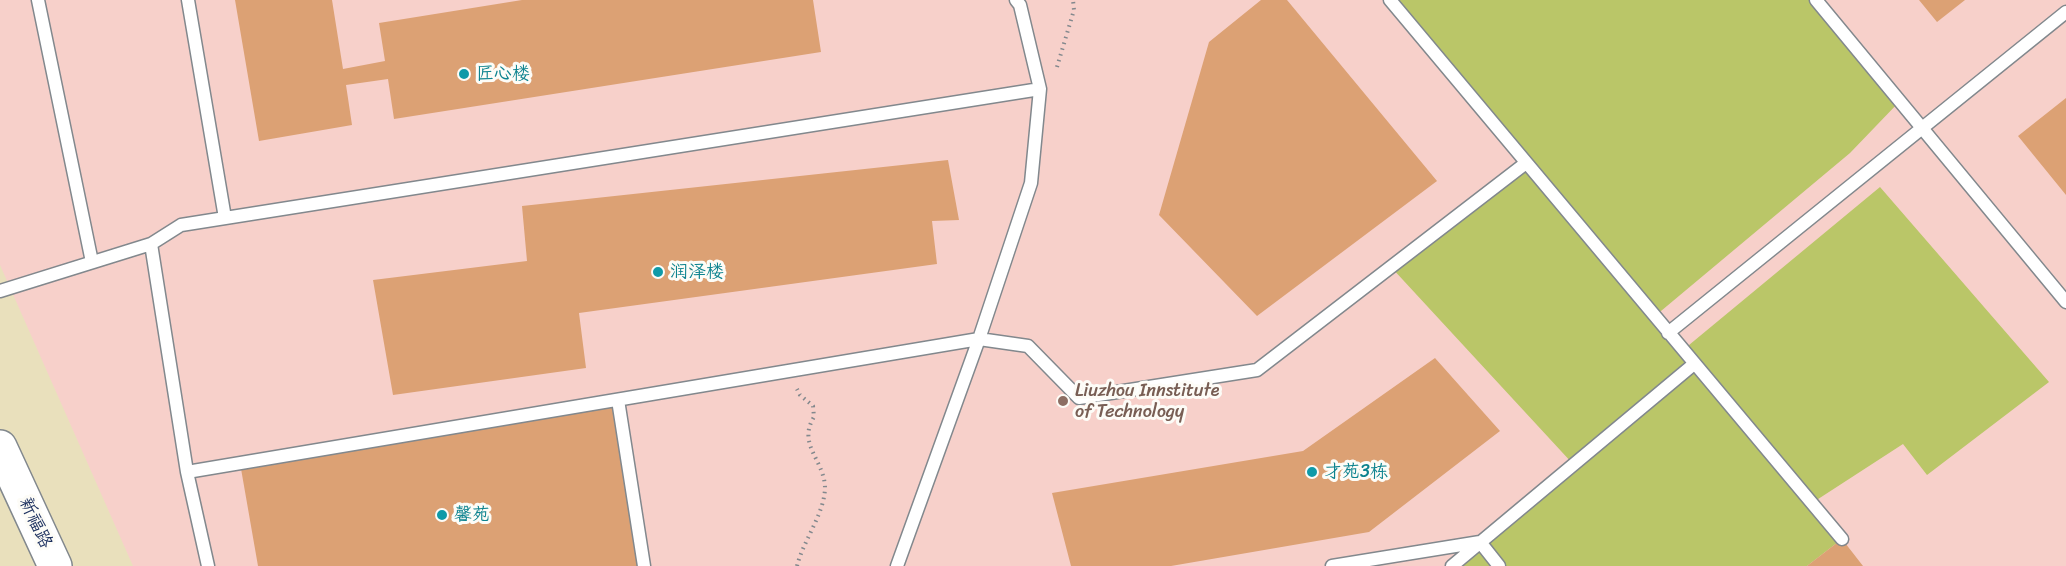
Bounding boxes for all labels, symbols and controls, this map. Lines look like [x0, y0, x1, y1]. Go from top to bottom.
place label: 匠心楼 [476, 63, 530, 85]
marker: 匠心楼 [457, 67, 471, 81]
place label: 润泽楼 [670, 261, 724, 283]
marker: 润泽楼 [651, 265, 665, 279]
place label: Liuzhou Innstitute of Technology [1075, 380, 1219, 422]
marker: Liuzhou Innstitute of Technology [1056, 394, 1070, 408]
place label: 才苑3栋 [1324, 461, 1388, 483]
marker: 才苑3栋 [1305, 465, 1319, 479]
street label: 新福路 [14, 494, 56, 552]
place label: 馨苑 [454, 504, 490, 526]
marker: 馨苑 [435, 508, 449, 522]

